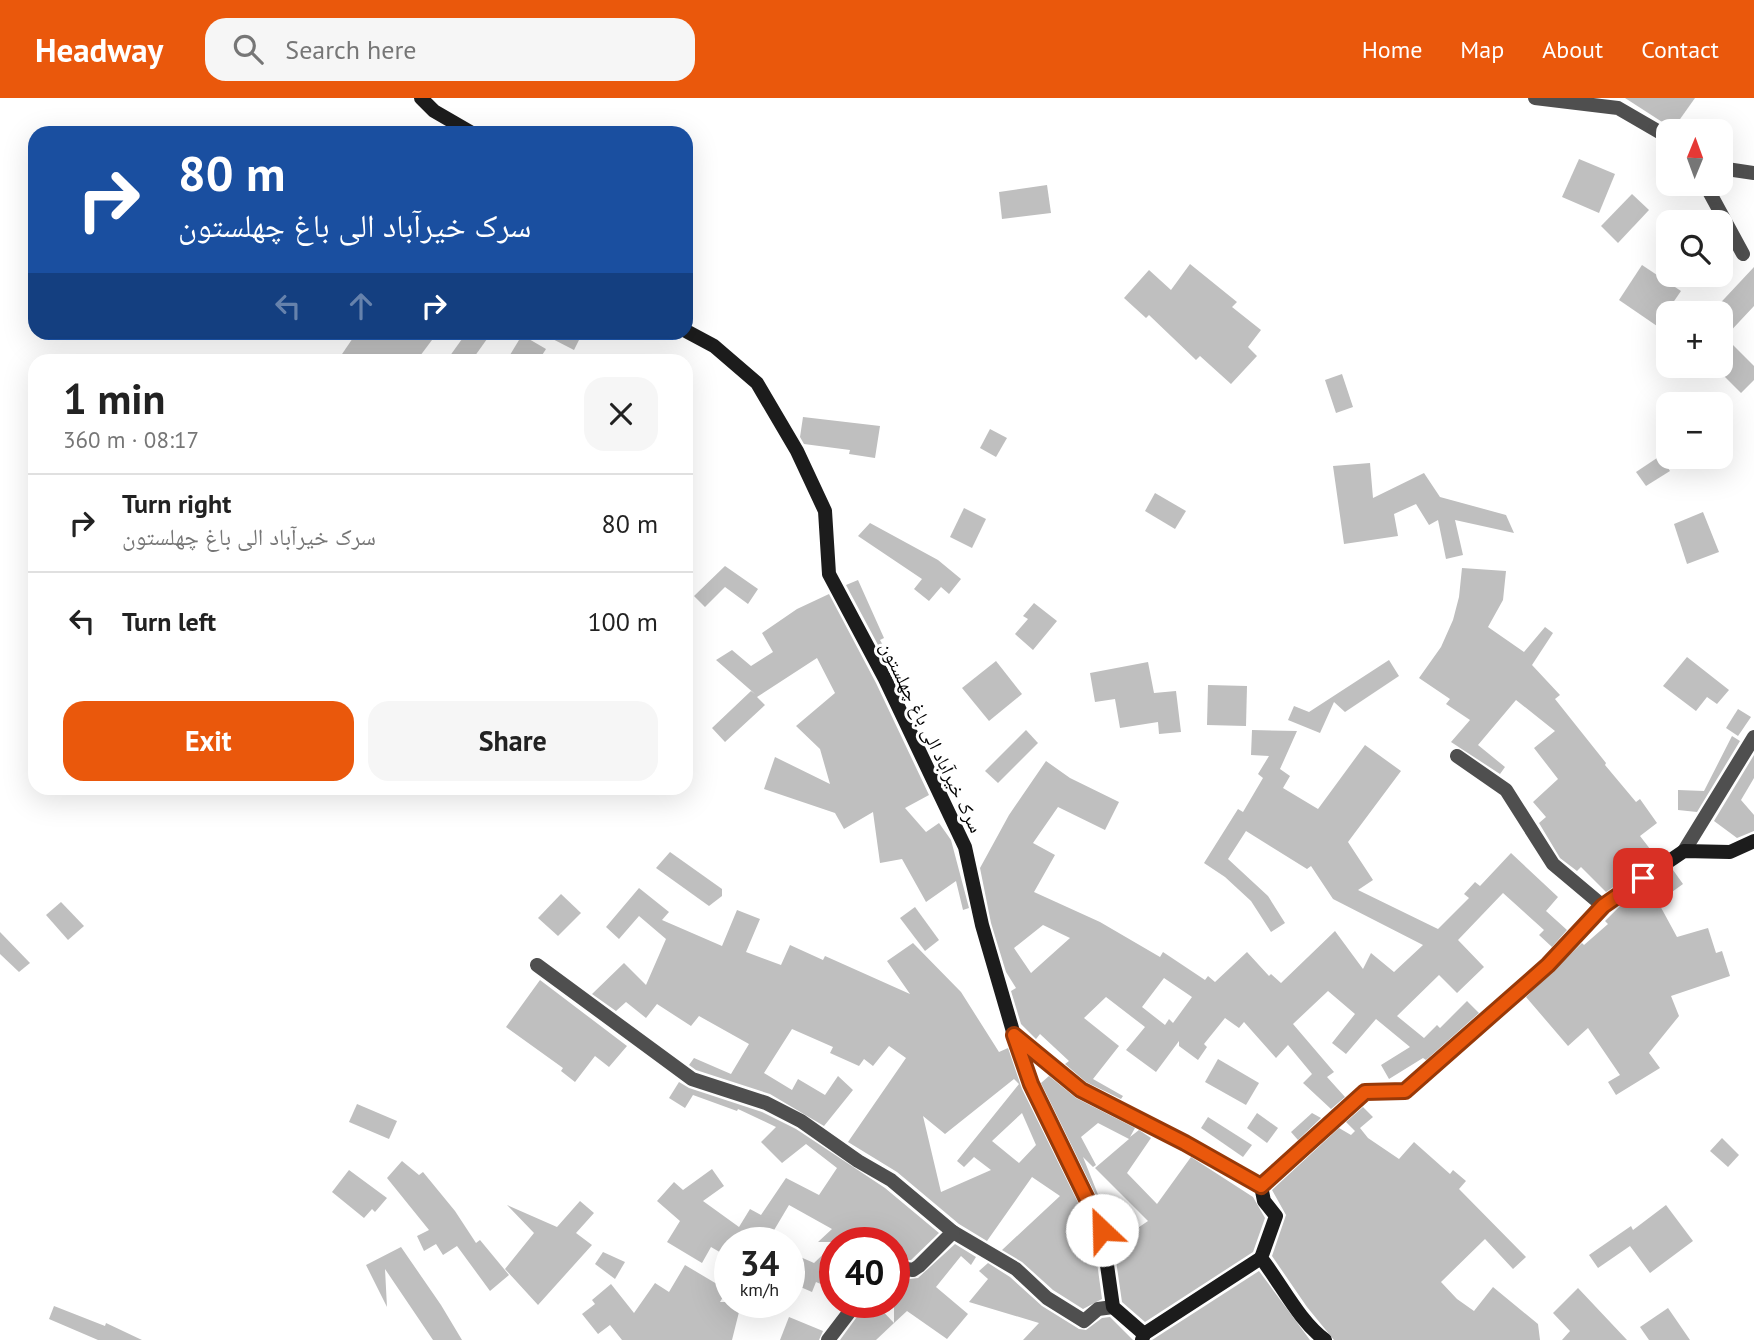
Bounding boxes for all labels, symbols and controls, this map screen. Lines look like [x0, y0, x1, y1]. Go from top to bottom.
search box [205, 18, 695, 81]
text: Headway [35, 28, 163, 71]
icon: search [229, 30, 267, 68]
text: Search here [285, 33, 416, 66]
text: Home [1362, 34, 1422, 65]
text: Map [1460, 34, 1504, 65]
text: About [1542, 34, 1603, 65]
text: Contact [1641, 34, 1719, 65]
north arrow [1656, 119, 1732, 196]
map controls [1656, 119, 1733, 469]
text: 80 m [178, 141, 285, 205]
icon: right [63, 154, 154, 245]
text: سرک خیرآباد الی باغ چهلستون [178, 204, 531, 246]
button: search [1656, 210, 1733, 287]
icon: left [269, 287, 307, 325]
icon: ahead [342, 287, 380, 325]
icon: right [415, 287, 453, 325]
button: + [1656, 301, 1733, 378]
text: 1 min [63, 371, 165, 426]
button: close [584, 377, 658, 451]
button: − [1656, 392, 1733, 469]
text: 360 m · 08:17 [63, 425, 199, 454]
text: Turn right [122, 487, 231, 520]
icon: right [63, 504, 101, 542]
text: 80 m [602, 507, 658, 540]
text: سرک خیرآباد الی باغ چهلستون [122, 522, 376, 551]
icon: left [63, 602, 101, 640]
text: Turn left [122, 605, 216, 638]
text: 100 m [587, 605, 658, 638]
street label: سرک خیرآباد الی باغ چهلستون [875, 637, 989, 837]
button: Exit [63, 701, 354, 781]
button: Share [368, 701, 658, 781]
pin [1613, 848, 1673, 908]
icon: arrive [1624, 859, 1662, 897]
position arrow [1065, 1193, 1139, 1267]
speed limit sign: 40 [819, 1227, 910, 1318]
text: 34 [740, 1240, 779, 1286]
text: km/h [740, 1278, 779, 1301]

